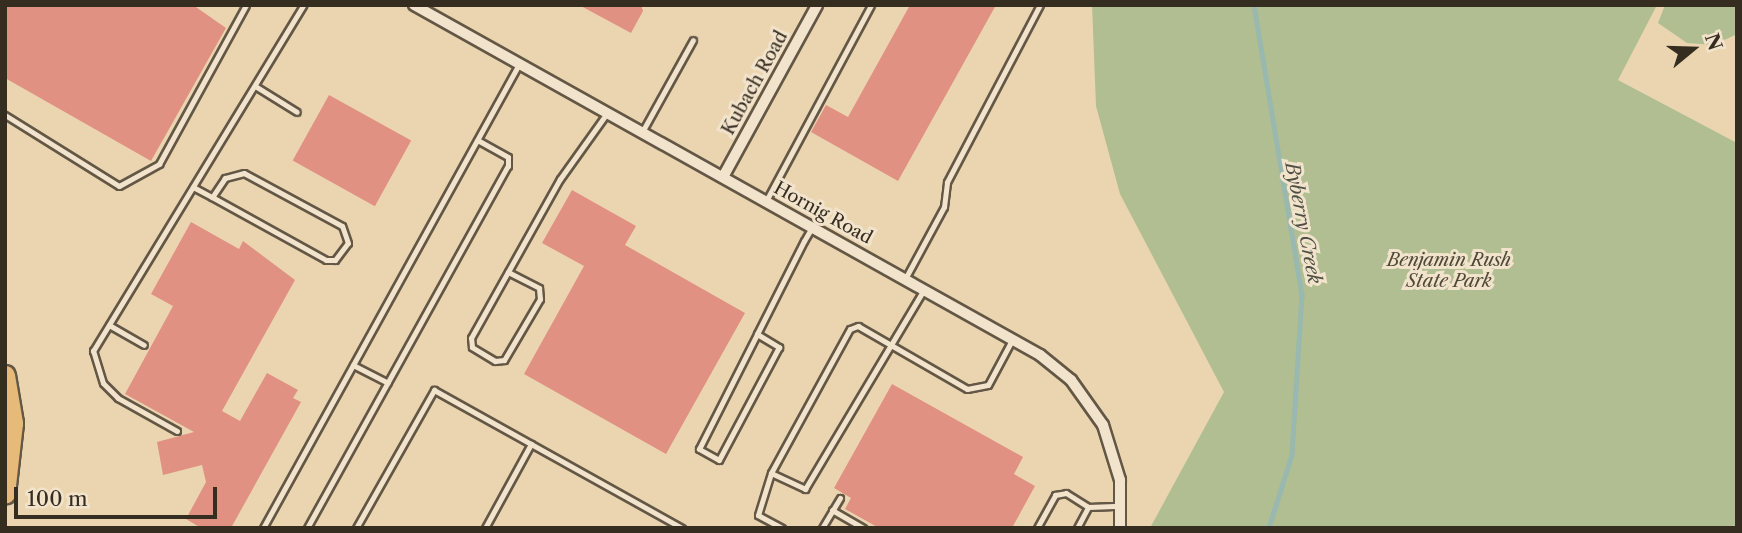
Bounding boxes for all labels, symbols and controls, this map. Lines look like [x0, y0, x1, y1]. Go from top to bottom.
north arrow [1658, 14, 1728, 84]
street label: Kubach Road [718, 27, 792, 139]
text: N [1700, 30, 1727, 54]
water label: Byberry Creek [1280, 160, 1326, 286]
street label: Hornig Road [770, 177, 876, 249]
park label: Benjamin Rush State Park [1387, 250, 1511, 292]
scale bar [18, 474, 220, 518]
text: 100 m [27, 486, 88, 511]

